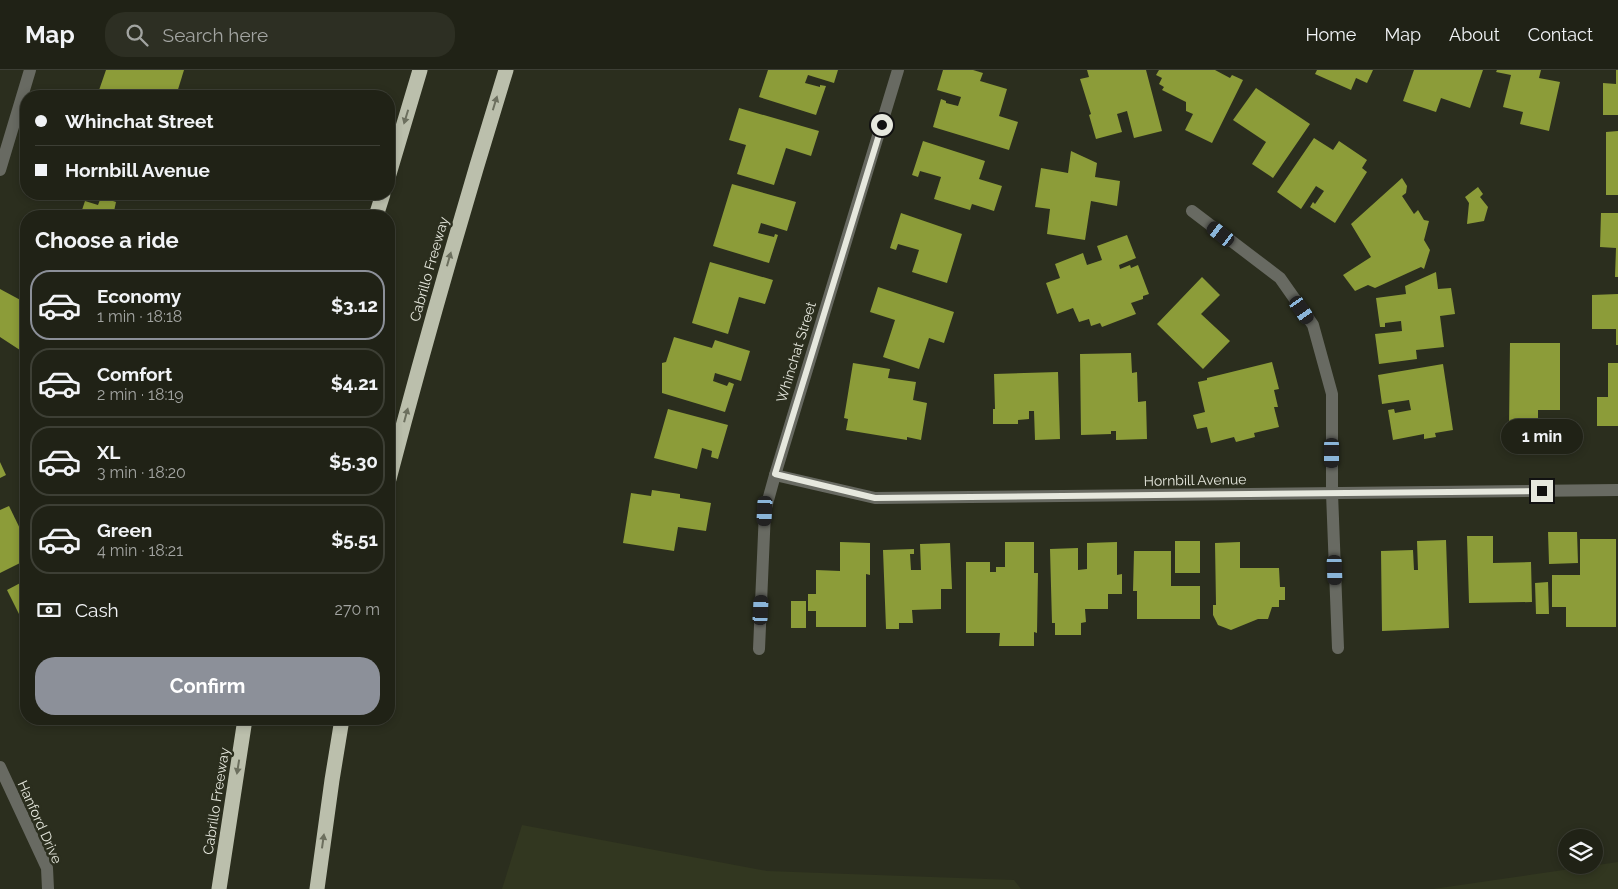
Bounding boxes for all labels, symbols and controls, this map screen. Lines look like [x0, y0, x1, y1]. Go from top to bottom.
search box [105, 12, 455, 57]
text: Map [25, 20, 75, 49]
icon: search [123, 21, 151, 49]
text: Search here [163, 24, 268, 46]
text: Home [1305, 24, 1356, 45]
text: Map [1384, 24, 1421, 45]
text: About [1449, 24, 1500, 45]
text: Contact [1528, 24, 1593, 45]
one-way arrow [492, 95, 500, 110]
one-way arrow [401, 109, 409, 124]
text: Whinchat Street [65, 110, 214, 132]
route start [871, 114, 893, 136]
text: Hornbill Avenue [65, 159, 210, 181]
street label: Cabrillo Freeway [406, 214, 452, 323]
car [1204, 219, 1237, 249]
text: Choose a ride [35, 227, 179, 253]
one-way arrow [445, 251, 453, 266]
icon: car [37, 283, 82, 328]
text: Economy [97, 285, 181, 307]
car [1287, 293, 1316, 327]
text: $3.12 [331, 294, 378, 316]
street label: Whinchat Street [773, 299, 819, 404]
text: 1 min · 18:18 [97, 307, 182, 326]
icon: car [37, 361, 82, 406]
text: Comfort [97, 363, 172, 385]
text: $4.21 [331, 372, 378, 394]
text: 2 min · 18:19 [97, 385, 184, 404]
one-way arrow [402, 408, 410, 423]
callout: 1 min [1501, 418, 1583, 454]
text: 1 min [1522, 427, 1562, 446]
car [1324, 438, 1339, 468]
icon: car [37, 439, 82, 484]
text: XL [97, 441, 120, 463]
text: $5.30 [329, 450, 378, 472]
text: 3 min · 18:20 [97, 463, 186, 482]
street label: Hornbill Avenue [1143, 471, 1247, 489]
route end [1531, 480, 1553, 502]
car [756, 496, 773, 526]
icon: car [37, 517, 82, 562]
text: Green [97, 519, 152, 541]
text: $5.51 [331, 528, 378, 550]
text: 4 min · 18:21 [97, 541, 183, 560]
car [1326, 555, 1343, 585]
car [752, 595, 769, 625]
icon: cash [35, 596, 63, 624]
text: Cash [75, 599, 119, 621]
text: 270 m [335, 600, 380, 619]
button: Confirm [35, 657, 380, 715]
street label: Cabrillo Freeway [200, 746, 232, 856]
one-way arrow [233, 759, 241, 775]
street label: Hanford Drive [15, 778, 65, 866]
map controls [1558, 829, 1603, 874]
button: layers [1558, 829, 1603, 874]
one-way arrow [320, 832, 328, 848]

